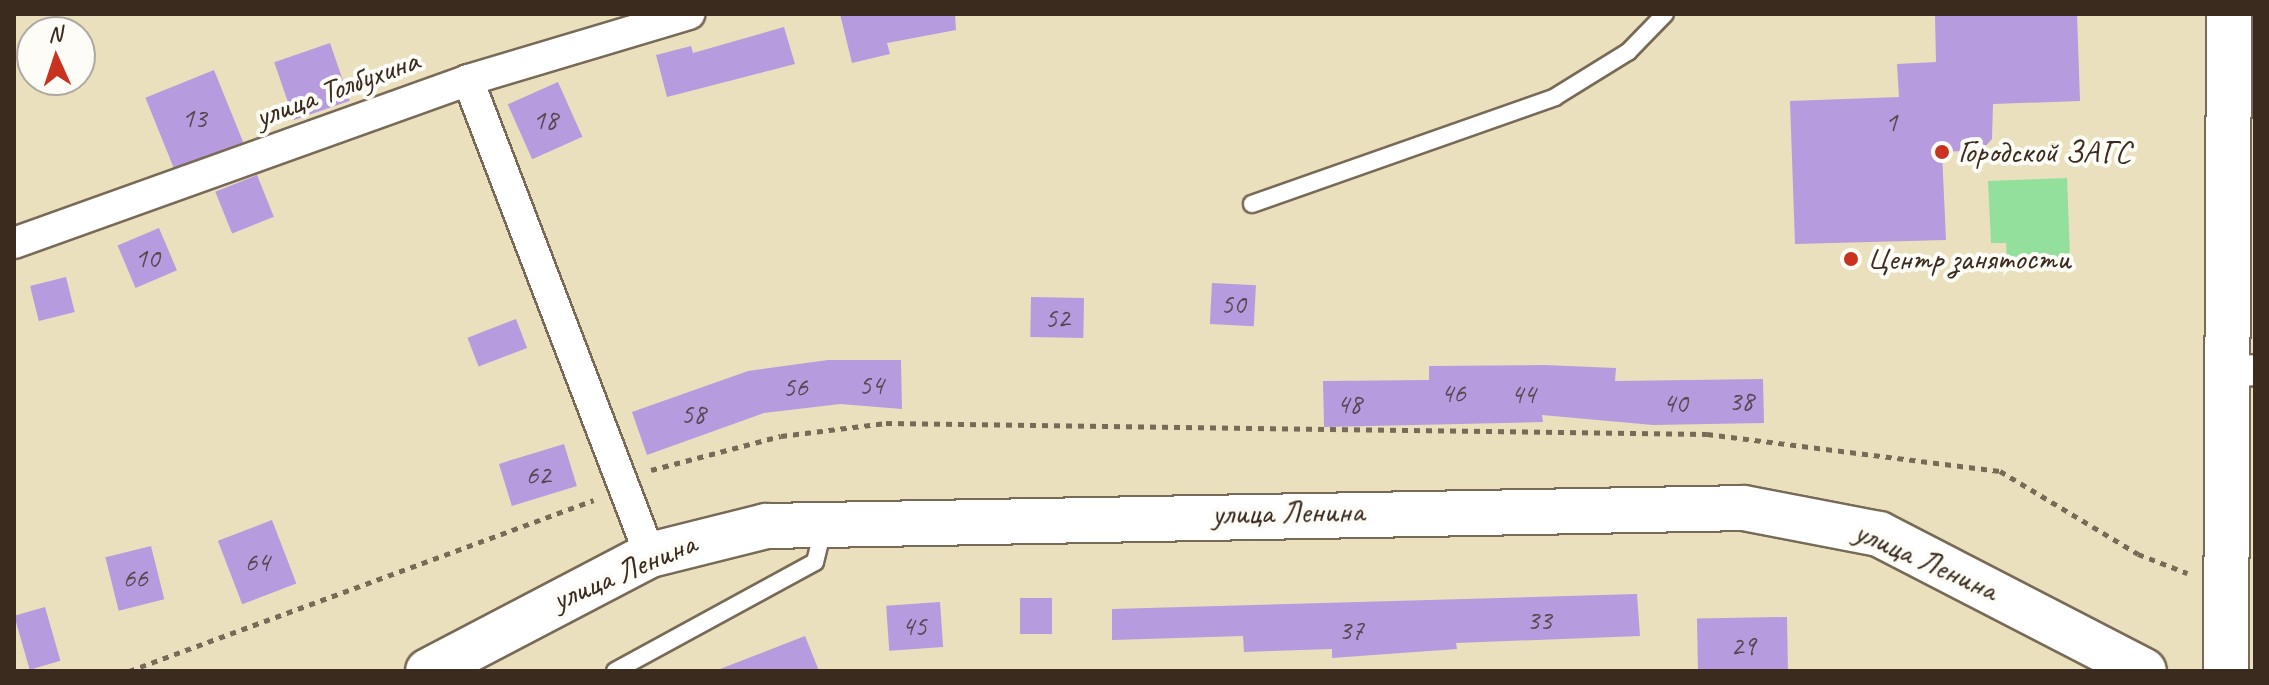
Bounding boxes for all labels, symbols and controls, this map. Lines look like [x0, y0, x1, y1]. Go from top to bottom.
north arrow [16, 16, 96, 96]
text: N [47, 20, 62, 48]
street label: улица Толбухина [250, 42, 424, 136]
house number: 13 [181, 101, 207, 135]
house number: 18 [532, 103, 558, 137]
house number: 1 [1885, 105, 1897, 139]
place label: Городской ЗАГС [1958, 133, 2131, 171]
marker: Городской ЗАГС [1933, 143, 1951, 161]
place label: Центр занятости [1867, 240, 2068, 278]
house number: 10 [134, 241, 160, 275]
marker: Центр занятости [1842, 250, 1860, 268]
house number: 50 [1220, 287, 1246, 321]
house number: 52 [1044, 301, 1070, 335]
house number: 54 [858, 368, 884, 402]
house number: 56 [782, 370, 808, 404]
house number: 46 [1440, 376, 1466, 410]
house number: 44 [1510, 377, 1536, 411]
house number: 38 [1728, 384, 1754, 418]
house number: 40 [1662, 386, 1688, 420]
house number: 48 [1336, 387, 1362, 421]
house number: 58 [680, 397, 706, 431]
house number: 62 [525, 458, 551, 492]
street label: улица Ленина [1212, 492, 1364, 534]
street label: улица Ленина [1849, 513, 2003, 609]
street label: улица Ленина [547, 525, 701, 619]
house number: 64 [244, 545, 270, 579]
house number: 66 [122, 561, 148, 595]
house number: 33 [1526, 603, 1552, 637]
house number: 45 [901, 609, 927, 643]
house number: 37 [1338, 613, 1364, 647]
house number: 29 [1730, 629, 1756, 663]

